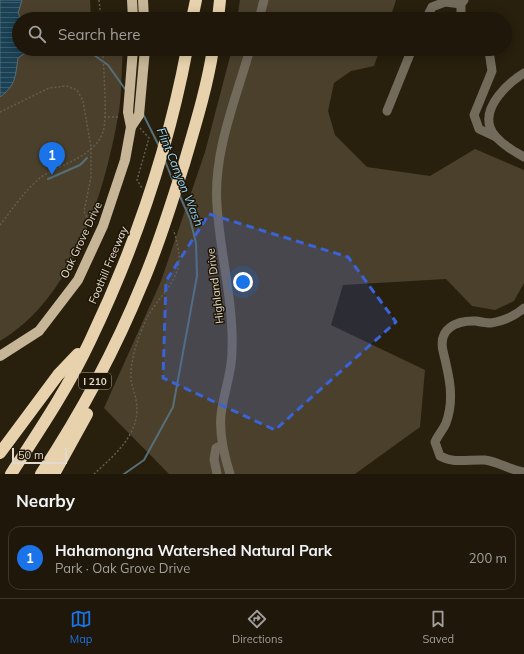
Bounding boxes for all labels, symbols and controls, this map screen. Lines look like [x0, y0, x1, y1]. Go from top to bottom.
search box [12, 12, 512, 56]
icon: search [26, 23, 48, 45]
text: Search here [58, 25, 140, 44]
water label: Flint Canyon Wash [154, 125, 207, 228]
pin: 1 [39, 142, 65, 175]
street label: Oak Grove Drive [57, 199, 105, 281]
street label: Foothill Freeway [85, 224, 131, 306]
street label: Highland Drive [203, 248, 227, 324]
your location [233, 272, 253, 292]
road number: I 210 [79, 373, 111, 389]
scale bar [12, 446, 67, 465]
text: 50 m [18, 448, 44, 462]
text: Nearby [16, 490, 75, 511]
text: Hahamongna Watershed Natural Park [55, 541, 332, 560]
text: 1 [26, 550, 34, 566]
text: 200 m [469, 550, 507, 566]
text: Park · Oak Grove Drive [55, 560, 190, 576]
tab: Map [70, 608, 92, 646]
tab: Directions [232, 608, 283, 646]
tab: Saved [422, 608, 454, 646]

